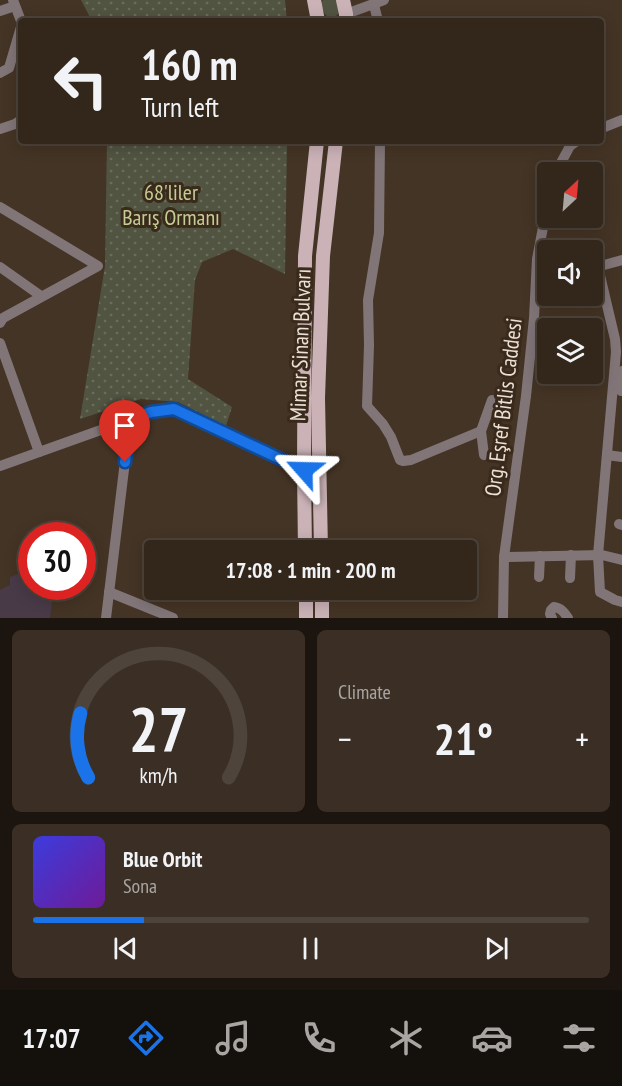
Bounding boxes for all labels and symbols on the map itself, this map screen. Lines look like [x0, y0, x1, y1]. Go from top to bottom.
north arrow [537, 162, 603, 228]
park label: 68'liler Barış Ormanı [122, 178, 220, 231]
street label: Mimar Sinan Bulvarı [283, 268, 317, 422]
street label: Org. Eşref Bitlis Caddesi [478, 316, 528, 498]
pin [99, 400, 150, 462]
position arrow [272, 438, 336, 502]
speed limit sign: 30 [18, 522, 96, 600]

